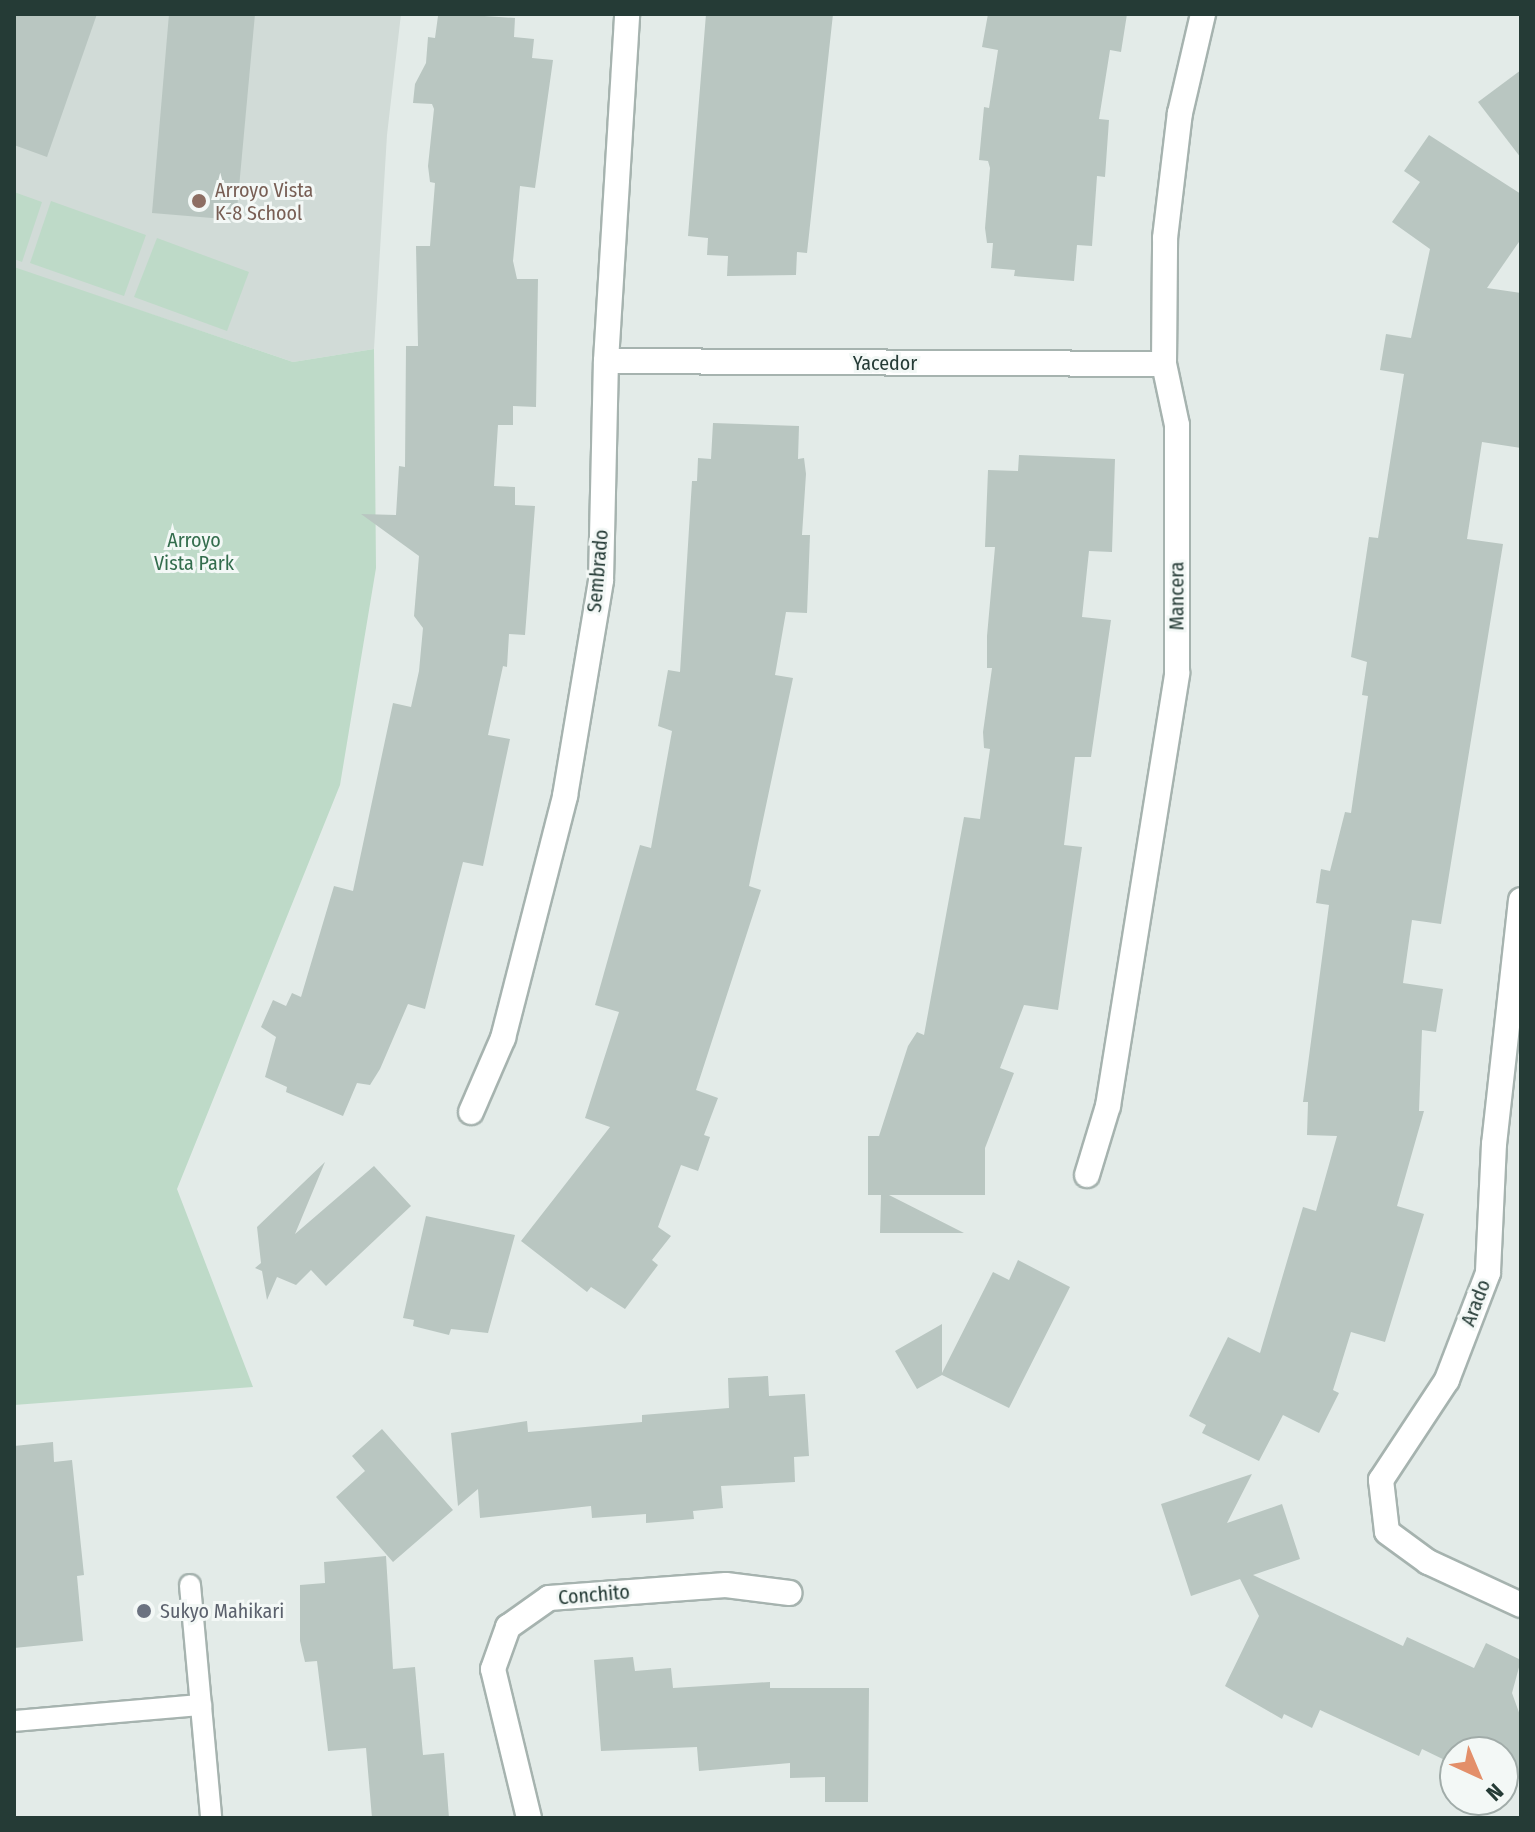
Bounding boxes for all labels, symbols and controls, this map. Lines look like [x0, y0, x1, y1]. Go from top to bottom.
place label: Arroyo Vista K-8 School [215, 178, 313, 225]
marker: Arroyo Vista K-8 School [190, 192, 208, 210]
street label: Yacedor [853, 351, 917, 375]
park label: Arroyo Vista Park [154, 529, 234, 576]
street label: Sembrado [582, 529, 614, 613]
street label: Mancera [1165, 562, 1189, 630]
street label: Arado [1456, 1276, 1496, 1330]
street label: Conchito [557, 1580, 631, 1610]
place label: Sukyo Mahikari [160, 1599, 284, 1623]
marker: Sukyo Mahikari [135, 1602, 153, 1620]
north arrow [1439, 1736, 1519, 1816]
text: N [1481, 1778, 1509, 1806]

